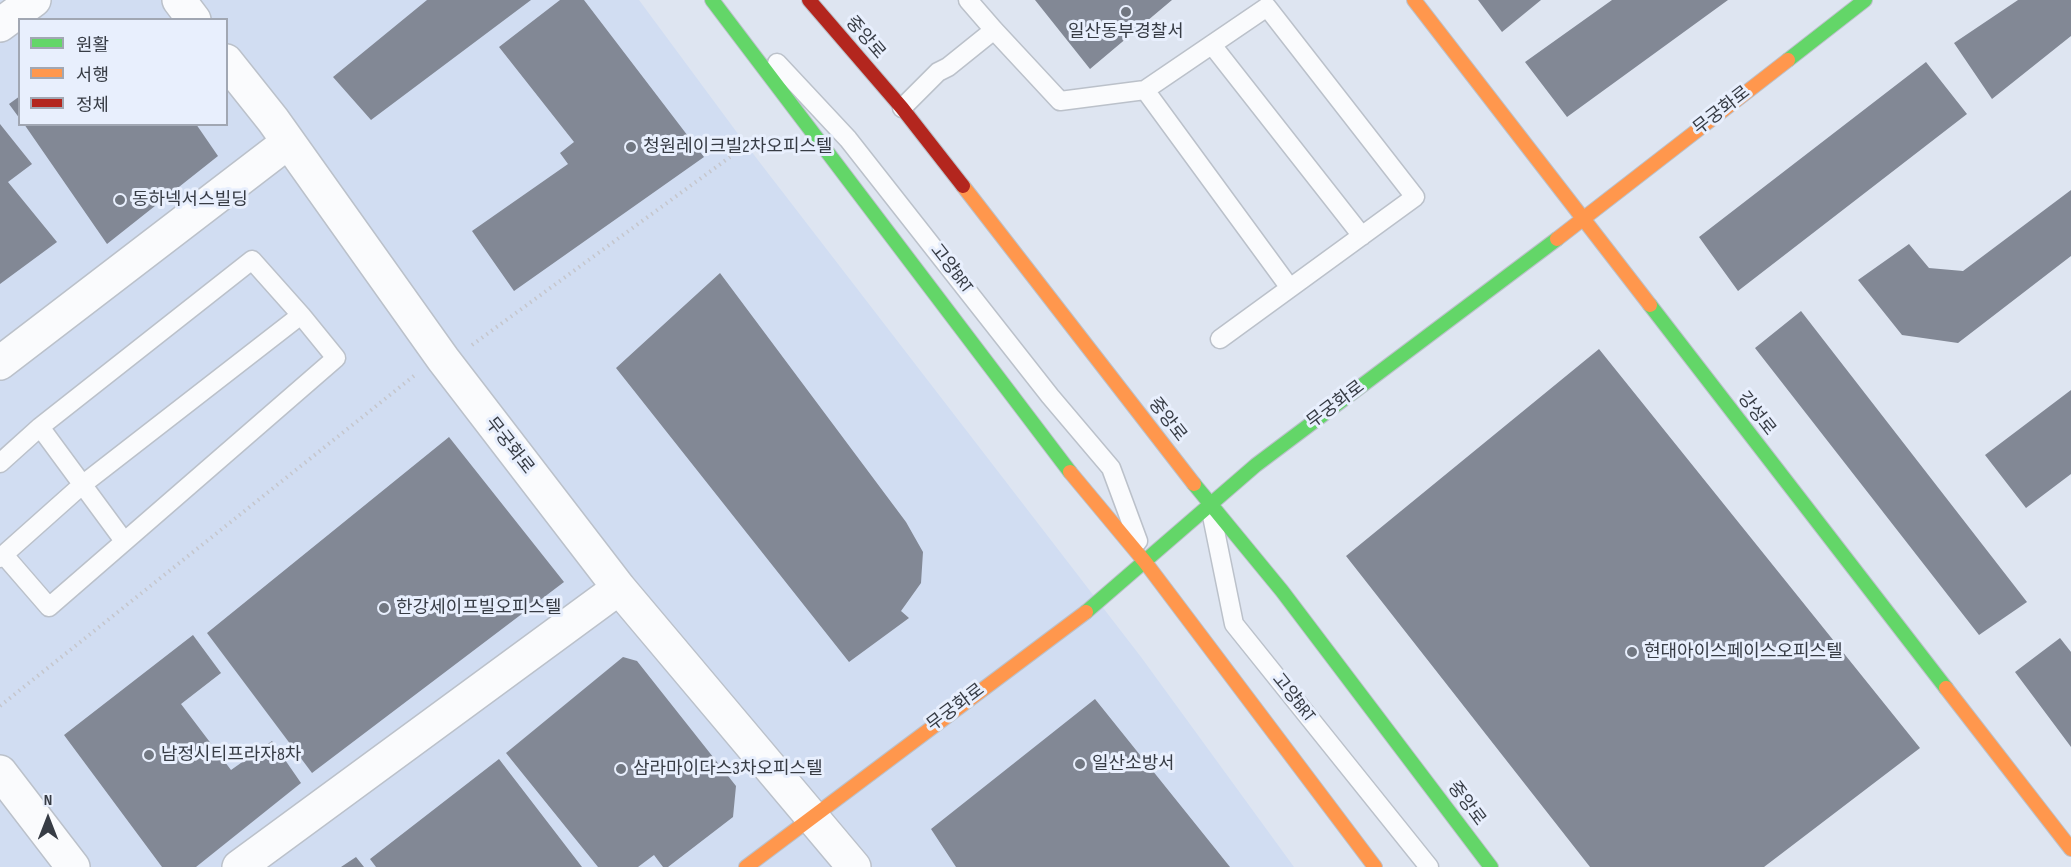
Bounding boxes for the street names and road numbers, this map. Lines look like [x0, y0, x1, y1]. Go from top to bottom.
street label: 중앙로 [841, 12, 889, 64]
street label: 무궁화로 [1689, 82, 1755, 140]
street label: 고양BRT [925, 240, 977, 298]
street label: 무궁화로 [1303, 376, 1369, 434]
street label: 강성로 [1732, 388, 1780, 440]
street label: 중앙로 [1143, 394, 1191, 446]
street label: 무궁화로 [480, 413, 538, 479]
street label: 고양BRT [1267, 669, 1319, 727]
street label: 무궁화로 [923, 679, 989, 737]
street label: 중앙로 [1442, 778, 1490, 830]

